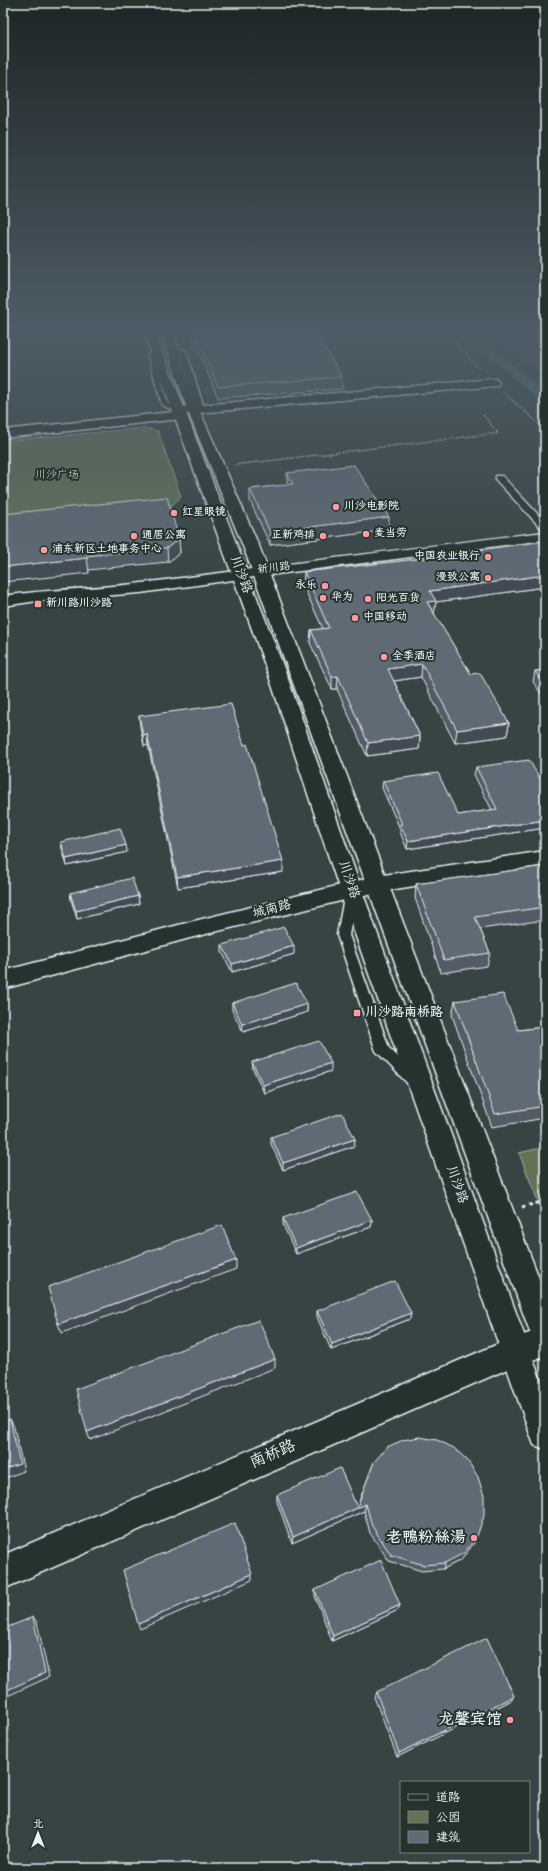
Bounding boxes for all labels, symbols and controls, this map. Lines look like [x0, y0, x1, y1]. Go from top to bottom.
park label: 川沙广场 [35, 468, 79, 484]
place label: 川沙电影院 [344, 499, 399, 515]
marker: 川沙电影院 [331, 502, 341, 512]
place label: 红星眼镜 [182, 505, 226, 521]
marker: 红星眼镜 [169, 508, 179, 518]
place label: 麦当劳 [374, 526, 407, 542]
place label: 通居公寓 [142, 528, 186, 544]
place label: 正新鸡排 [271, 528, 315, 544]
marker: 麦当劳 [361, 529, 371, 539]
marker: 通居公寓 [129, 531, 139, 541]
marker: 正新鸡排 [318, 531, 328, 541]
place label: 浦东新区土地事务中心 [52, 542, 162, 558]
marker: 浦东新区土地事务中心 [39, 545, 49, 555]
place label: 中国农业银行 [414, 549, 480, 565]
marker: 中国农业银行 [483, 552, 493, 562]
street label: 川沙路 [224, 553, 256, 597]
street label: 新川路 [257, 559, 291, 579]
place label: 漫致公寓 [436, 570, 480, 586]
marker: 漫致公寓 [483, 573, 493, 583]
place label: 永乐 [295, 578, 317, 594]
marker: 永乐 [320, 581, 330, 591]
place label: 华为 [331, 590, 353, 606]
place label: 阳光百货 [376, 591, 420, 607]
marker: 华为 [318, 593, 328, 603]
marker: 阳光百货 [363, 594, 373, 604]
place label: 新川路川沙路 [46, 596, 112, 612]
marker: 新川路川沙路 [33, 599, 43, 609]
place label: 中国移动 [363, 610, 407, 626]
marker: 中国移动 [350, 613, 360, 623]
place label: 全季酒店 [392, 649, 436, 665]
marker: 全季酒店 [379, 652, 389, 662]
street label: 川沙路 [333, 858, 363, 902]
street label: 城南路 [251, 896, 293, 924]
place label: 川沙路南桥路 [365, 1004, 443, 1023]
marker: 川沙路南桥路 [352, 1008, 362, 1018]
street label: 川沙路 [440, 1163, 472, 1207]
street label: 南桥路 [246, 1435, 300, 1475]
place label: 老鴨粉絲湯 [386, 1527, 466, 1550]
marker: 老鴨粉絲湯 [469, 1533, 479, 1543]
place label: 龙馨宾馆 [438, 1709, 502, 1732]
marker: 龙馨宾馆 [505, 1715, 515, 1725]
legend [400, 1781, 530, 1853]
text: 道路 [436, 1790, 460, 1807]
text: 公园 [436, 1810, 460, 1827]
north arrow [18, 1813, 58, 1853]
text: 北 [33, 1817, 44, 1833]
text: 建筑 [436, 1830, 460, 1847]

